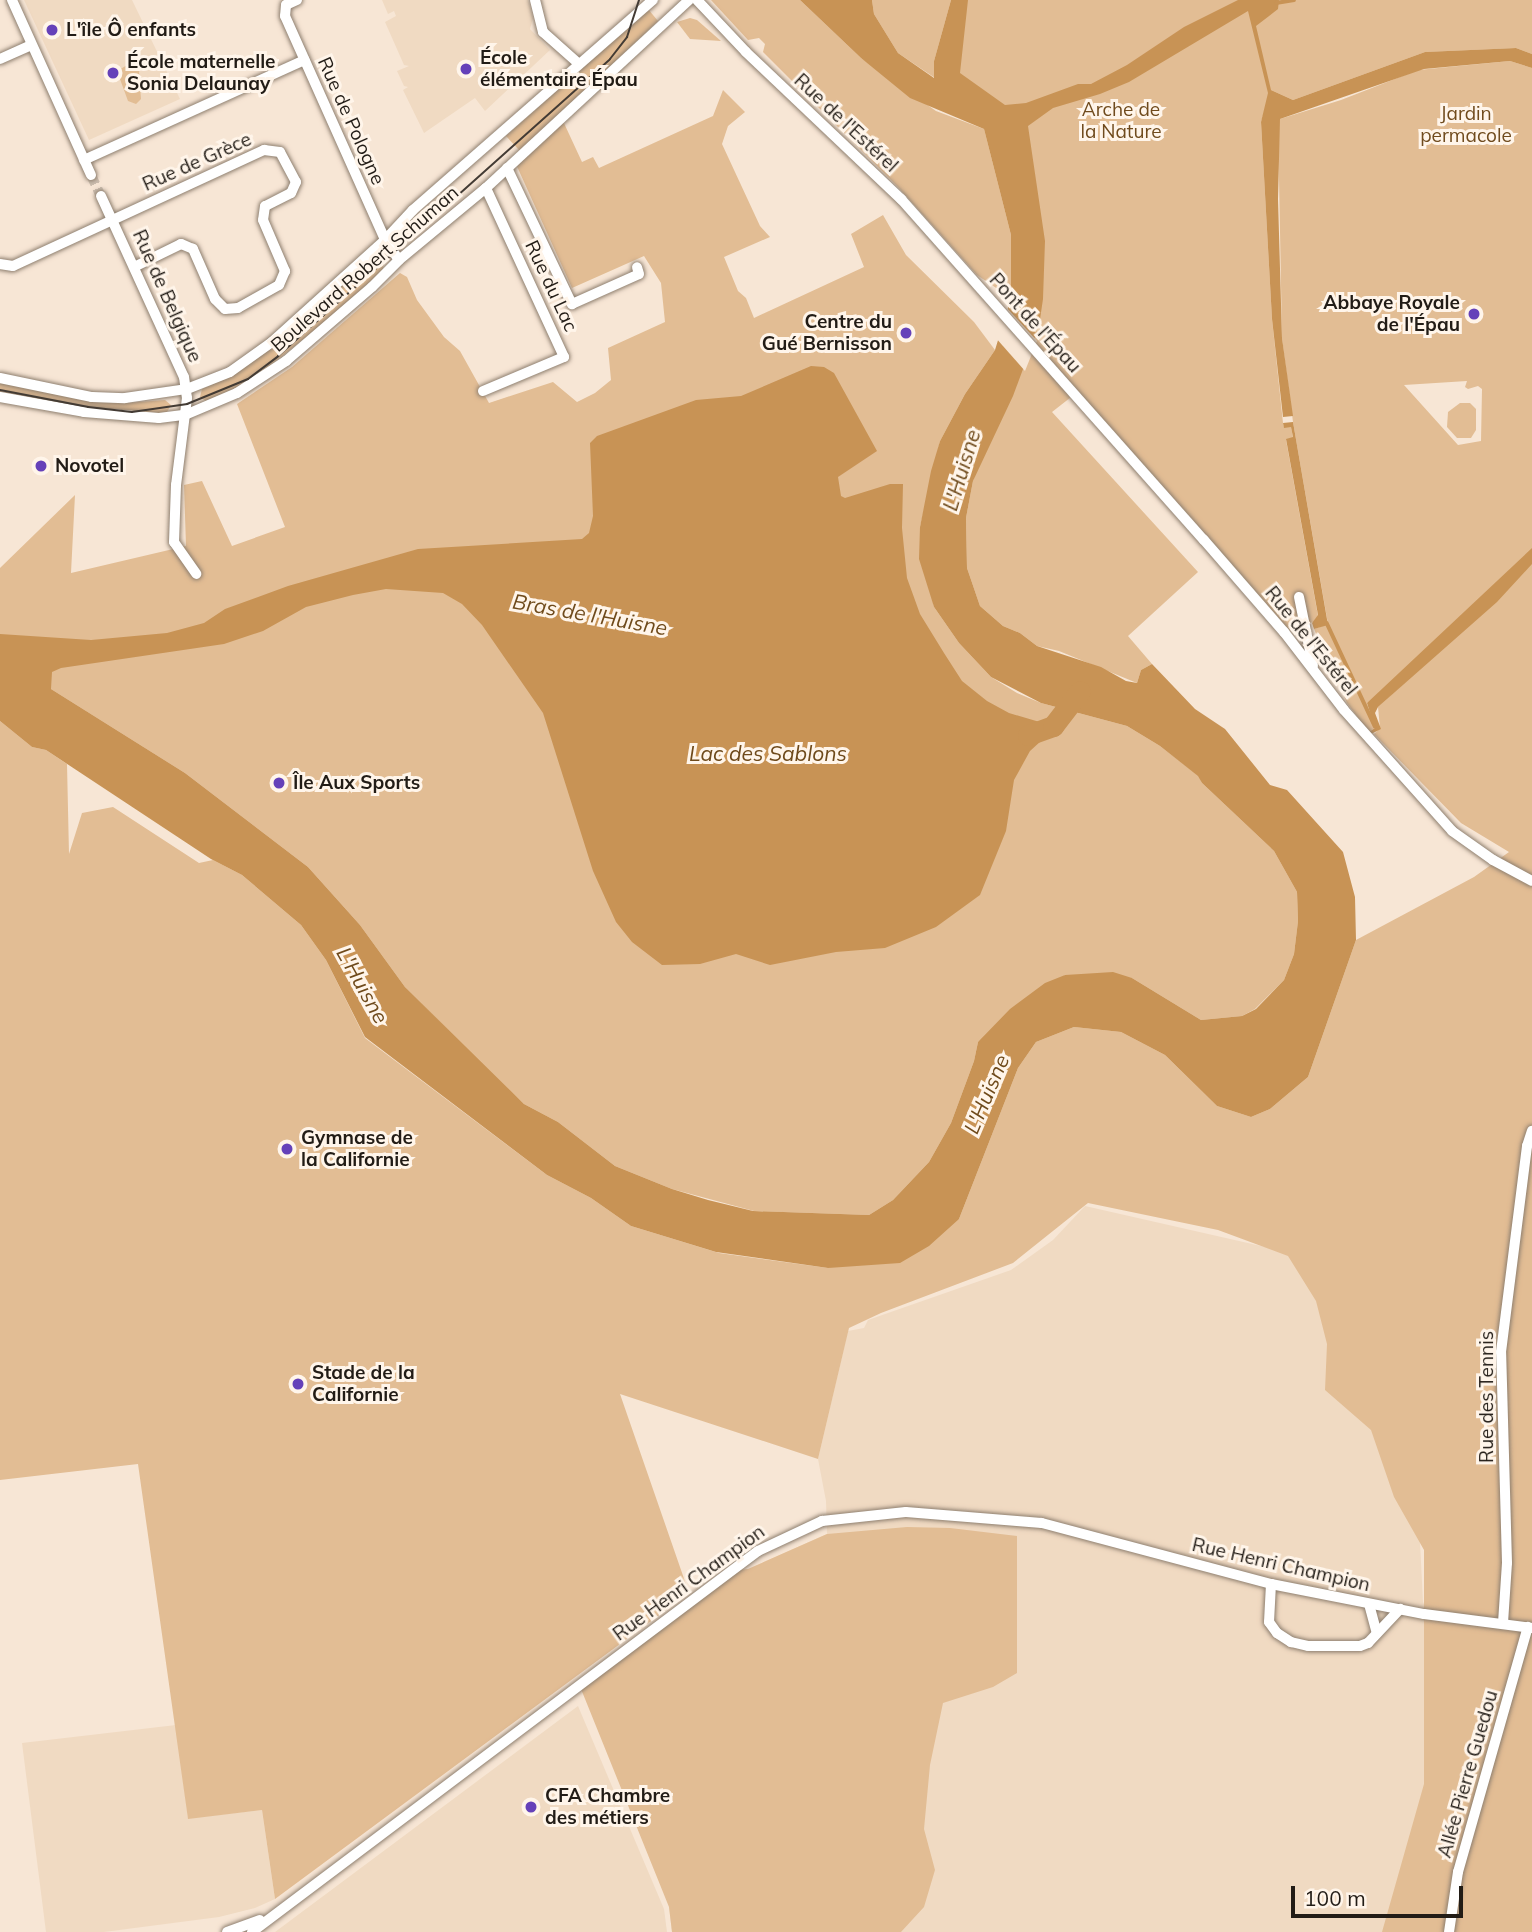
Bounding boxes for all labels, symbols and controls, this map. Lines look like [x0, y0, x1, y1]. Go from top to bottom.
place label: L'île Ô enfants [66, 19, 196, 41]
marker: L'île Ô enfants [44, 22, 60, 38]
place label: École élémentaire Épau [480, 47, 638, 91]
place label: École maternelle Sonia Delaunay [127, 51, 276, 95]
street label: Rue de Pologne [313, 54, 389, 188]
marker: École élémentaire Épau [458, 61, 474, 77]
marker: École maternelle Sonia Delaunay [105, 65, 121, 81]
street label: Rue de l'Estérel [789, 69, 903, 177]
park label: Arche de la Nature [1080, 99, 1162, 143]
park label: Jardin permacole [1420, 103, 1512, 147]
street label: Rue de Grèce [139, 128, 255, 196]
street label: Boulevard Robert Schuman [267, 181, 463, 357]
street label: Rue de Belgique [128, 226, 206, 366]
street label: Rue du Lac [520, 237, 582, 335]
street label: Pont de l'Épau [984, 269, 1086, 377]
place label: Abbaye Royale de l'Épau [1323, 292, 1460, 336]
marker: Abbaye Royale de l'Épau [1466, 306, 1482, 322]
place label: Centre du Gué Bernisson [762, 311, 892, 355]
marker: Centre du Gué Bernisson [898, 325, 914, 341]
water label: L'Huisne [937, 426, 985, 514]
place label: Novotel [55, 455, 124, 477]
marker: Novotel [33, 458, 49, 474]
street label: Rue de l'Estérel [1260, 582, 1362, 700]
water label: Bras de l'Huisne [511, 588, 669, 640]
water label: Lac des Sablons [689, 740, 847, 766]
place label: Île Aux Sports [293, 772, 420, 794]
marker: Île Aux Sports [271, 775, 287, 791]
water label: L'Huisne [332, 942, 394, 1028]
water label: L'Huisne [958, 1051, 1014, 1137]
place label: Gymnase de la Californie [301, 1127, 413, 1171]
marker: Gymnase de la Californie [279, 1141, 295, 1157]
street label: Rue des Tennis [1476, 1331, 1498, 1463]
place label: Stade de la Californie [312, 1362, 415, 1406]
marker: Stade de la Californie [290, 1376, 306, 1392]
street label: Rue Henri Champion [609, 1520, 769, 1646]
street label: Rue Henri Champion [1190, 1533, 1372, 1597]
street label: Allée Pierre Guedou [1433, 1688, 1503, 1860]
place label: CFA Chambre des métiers [545, 1785, 670, 1829]
marker: CFA Chambre des métiers [523, 1799, 539, 1815]
scale bar [1294, 1872, 1466, 1916]
text: 100 m [1304, 1885, 1366, 1911]

